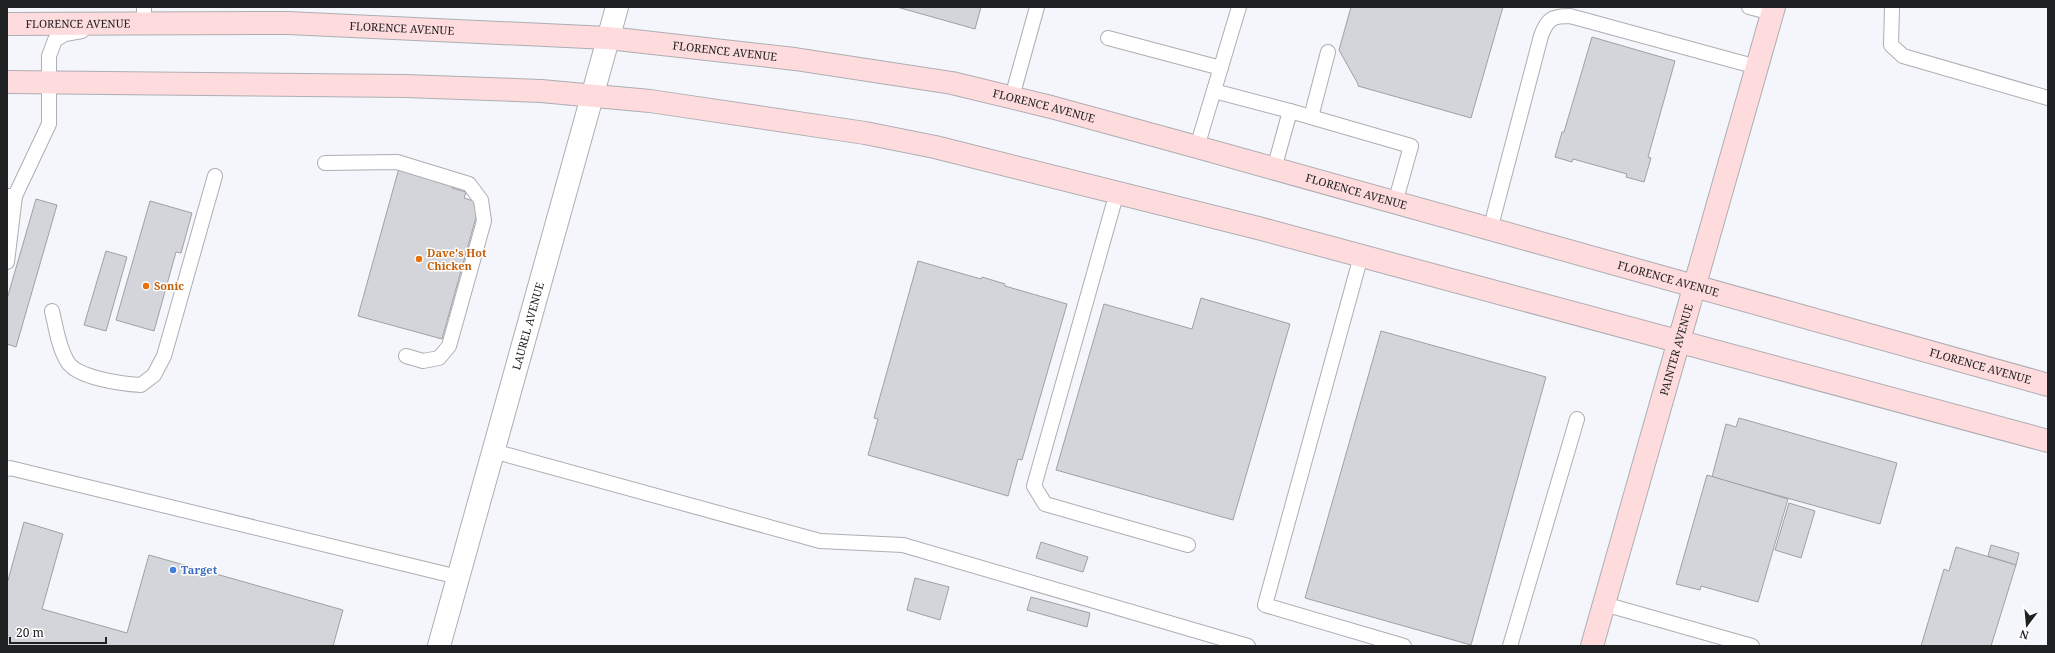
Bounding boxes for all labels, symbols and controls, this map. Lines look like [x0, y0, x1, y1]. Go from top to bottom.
street label: FLORENCE AVENUE [26, 16, 131, 31]
street label: FLORENCE AVENUE [349, 18, 455, 38]
street label: FLORENCE AVENUE [672, 37, 778, 64]
street label: FLORENCE AVENUE [991, 85, 1097, 126]
street label: FLORENCE AVENUE [1304, 170, 1409, 212]
place label: Dave's Hot Chicken [427, 245, 487, 273]
marker: Dave's Hot Chicken [414, 254, 424, 264]
street label: FLORENCE AVENUE [1616, 257, 1721, 300]
place label: Sonic [154, 278, 184, 293]
street label: LAUREL AVENUE [508, 280, 547, 372]
marker: Sonic [141, 281, 151, 291]
street label: PAINTER AVENUE [1656, 302, 1696, 397]
street label: FLORENCE AVENUE [1928, 344, 2033, 387]
place label: Target [181, 562, 218, 577]
marker: Target [168, 565, 178, 575]
north arrow [2007, 605, 2047, 645]
scale bar [10, 619, 106, 645]
text: 20 m [16, 624, 44, 641]
text: N [2018, 627, 2030, 643]

